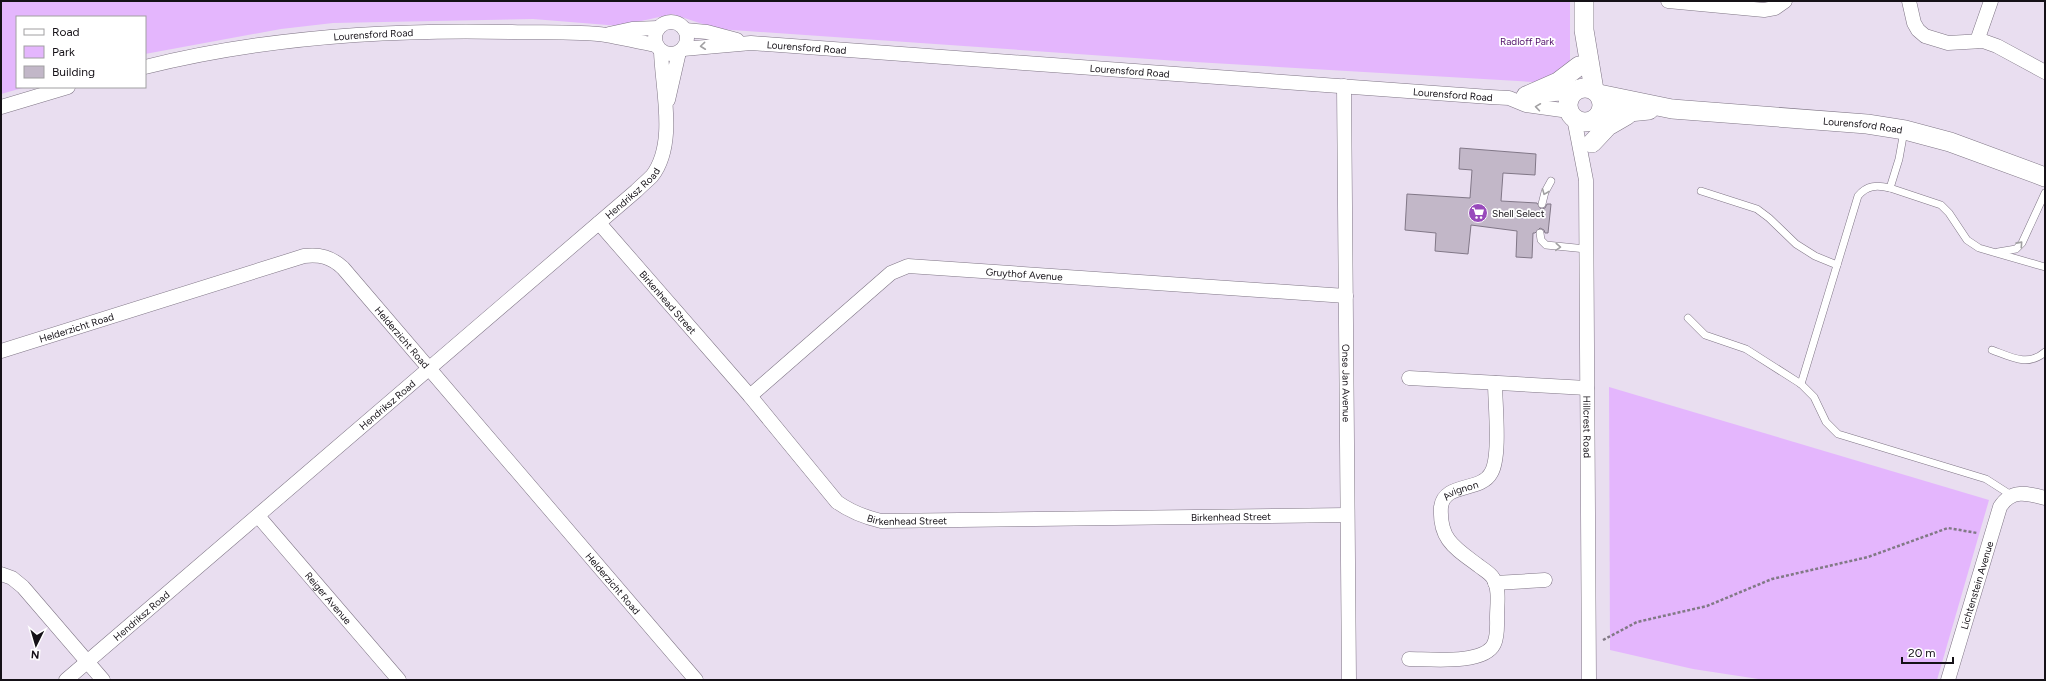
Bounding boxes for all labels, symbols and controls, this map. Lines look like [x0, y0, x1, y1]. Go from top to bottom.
legend [16, 16, 146, 88]
text: Road [52, 25, 80, 39]
street label: Lourensford Road [333, 26, 414, 43]
park label: Radloff Park [1500, 35, 1554, 48]
street label: Lourensford Road [766, 38, 847, 56]
one-way arrow [700, 42, 706, 51]
text: Park [52, 45, 75, 59]
street label: Lourensford Road [1089, 61, 1170, 80]
text: Building [52, 65, 95, 79]
street label: Lourensford Road [1412, 85, 1493, 104]
one-way arrow [1535, 103, 1542, 112]
street label: Lourensford Road [1823, 114, 1904, 136]
street label: Hendriksz Road [602, 165, 663, 221]
one-way arrow [1542, 188, 1550, 195]
supermarket icon: Shell Select [1467, 202, 1489, 224]
place label: Shell Select [1492, 207, 1545, 220]
one-way arrow [2015, 241, 2022, 249]
one-way arrow [1555, 243, 1561, 252]
street label: Gruythof Avenue [985, 265, 1064, 283]
street label: Birkenhead Street [637, 268, 699, 337]
street label: Helderzicht Road [372, 304, 433, 371]
street label: Helderzicht Road [37, 310, 115, 345]
street label: Onse Jan Avenue [1340, 344, 1353, 423]
street label: Hendriksz Road [356, 377, 418, 432]
street label: Hillcrest Road [1581, 396, 1594, 458]
street label: Avignon [1439, 477, 1480, 503]
street label: Birkenhead Street [1191, 509, 1271, 524]
street label: Birkenhead Street [865, 511, 947, 528]
street label: Lichtenstein Avenue [1957, 539, 1996, 631]
street label: Helderzicht Road [583, 550, 643, 617]
street label: Reiger Avenue [302, 569, 355, 627]
street label: Hendriksz Road [110, 588, 172, 643]
north arrow [16, 625, 56, 665]
scale bar [1902, 639, 1953, 665]
text: 20 m [1908, 646, 1936, 660]
text: N [30, 648, 40, 661]

